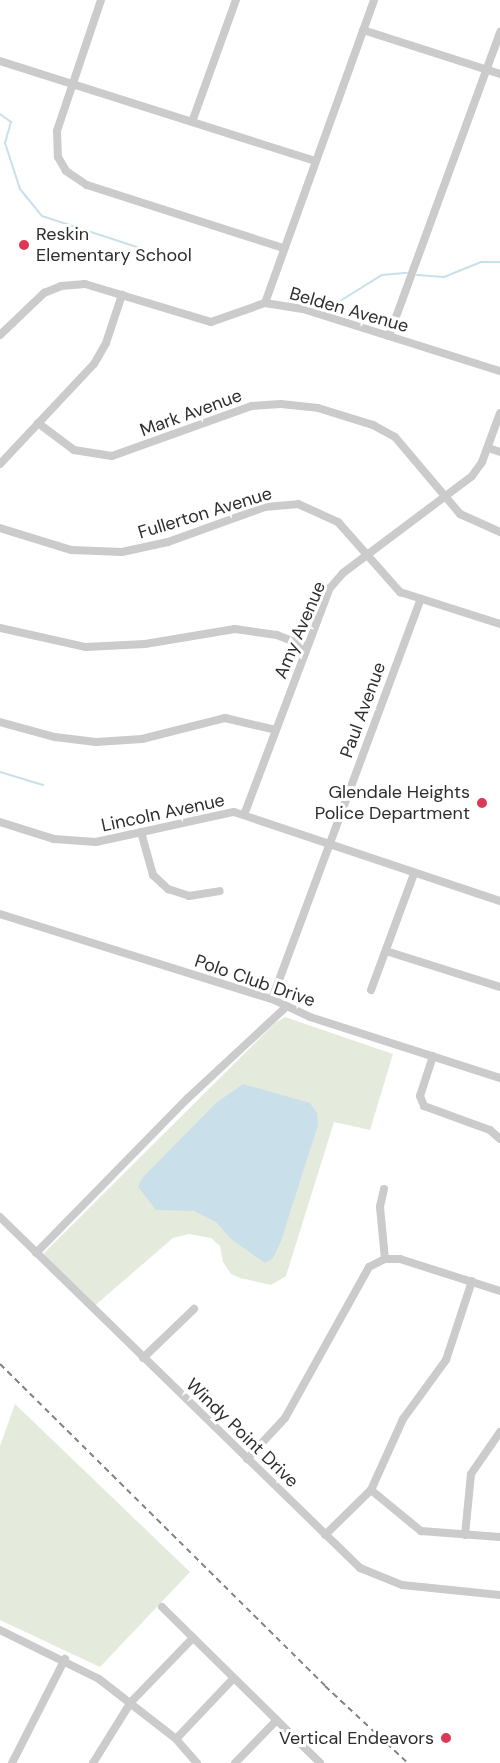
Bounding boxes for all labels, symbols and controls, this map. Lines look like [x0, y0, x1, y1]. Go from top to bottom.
place label: Reskin Elementary School [36, 224, 192, 266]
marker: Reskin Elementary School [17, 238, 31, 252]
street label: Belden Avenue [287, 283, 411, 337]
street label: Mark Avenue [137, 385, 245, 441]
street label: Fullerton Avenue [136, 482, 274, 544]
street label: Amy Avenue [270, 578, 330, 682]
street label: Paul Avenue [336, 659, 390, 761]
place label: Glendale Heights Police Department [315, 782, 470, 824]
street label: Lincoln Avenue [99, 789, 227, 837]
marker: Glendale Heights Police Department [475, 796, 489, 810]
street label: Polo Club Drive [192, 950, 318, 1012]
street label: Windy Point Drive [181, 1374, 303, 1492]
place label: Vertical Endeavors [279, 1727, 434, 1749]
marker: Vertical Endeavors [439, 1731, 453, 1745]

